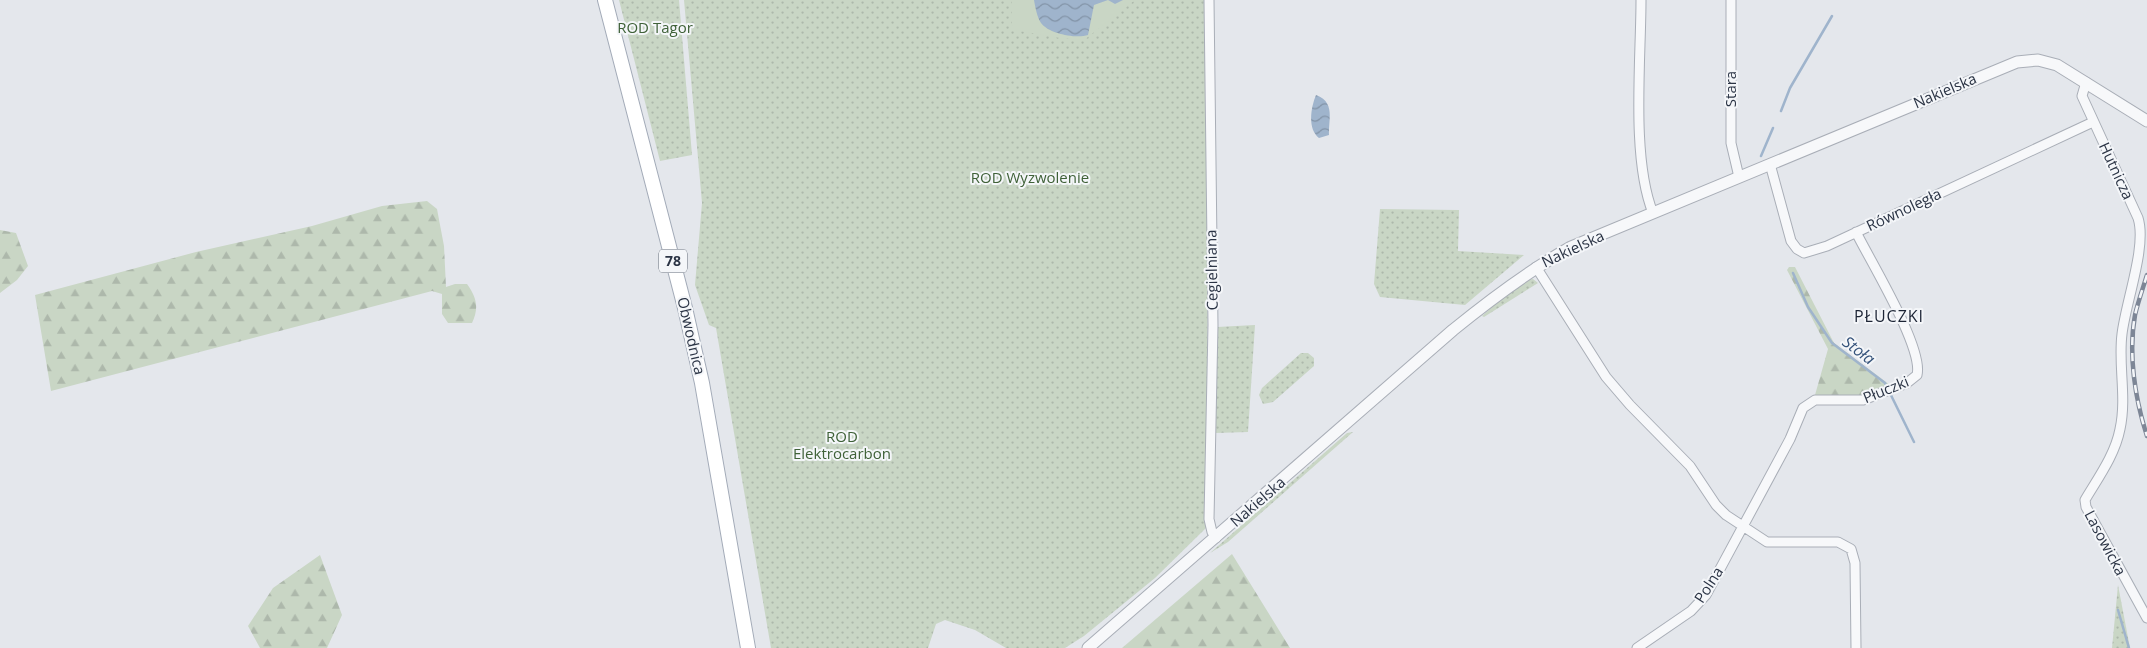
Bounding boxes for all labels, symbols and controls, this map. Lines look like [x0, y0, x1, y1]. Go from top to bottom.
park label: ROD Tagor [617, 17, 693, 37]
street label: Nakielska [1910, 68, 1979, 112]
street label: Stara [1720, 71, 1740, 107]
street label: Hutnicza [2095, 139, 2139, 203]
park label: ROD Wyzwolenie [971, 167, 1089, 187]
street label: Równoległa [1863, 183, 1944, 235]
street label: Nakielska [1538, 225, 1607, 271]
street label: Cegielniana [1200, 229, 1222, 311]
road number: 78 [659, 250, 687, 272]
street label: Obwodnica [673, 295, 711, 377]
district label: PŁUCZKI [1854, 305, 1924, 327]
water label: Stoła [1838, 331, 1880, 369]
street label: Płuczki [1860, 371, 1912, 407]
park label: ROD Elektrocarbon [793, 426, 891, 463]
street label: Nakielska [1226, 472, 1289, 531]
street label: Lasowicka [2080, 506, 2131, 579]
street label: Polna [1689, 562, 1727, 606]

